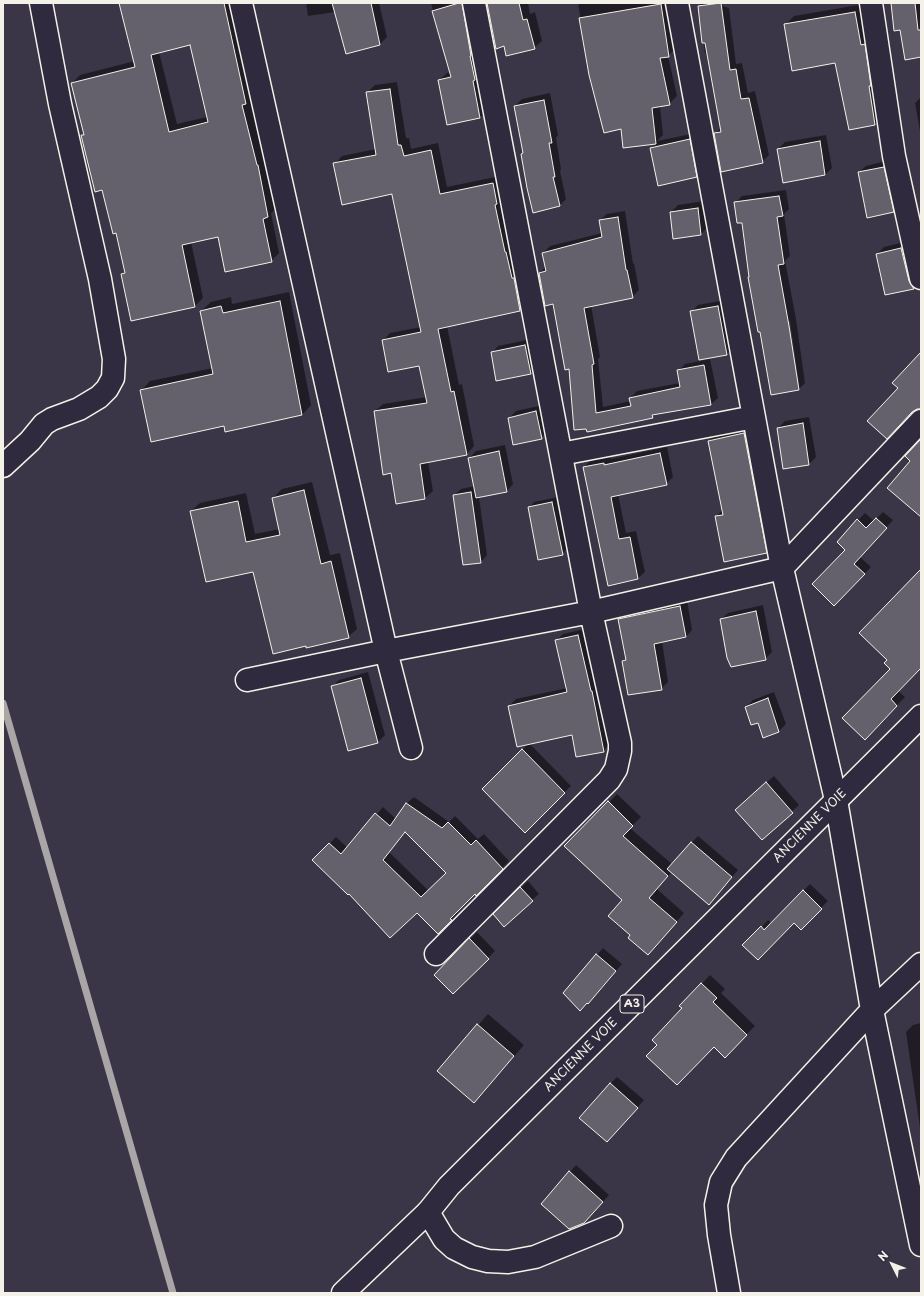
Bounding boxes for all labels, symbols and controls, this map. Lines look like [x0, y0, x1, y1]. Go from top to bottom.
street label: ANCIENNE VOIE [770, 786, 850, 866]
road number: A3 [620, 995, 644, 1013]
street label: ANCIENNE VOIE [541, 1015, 621, 1095]
north arrow [872, 1244, 912, 1284]
text: N [873, 1247, 892, 1265]

